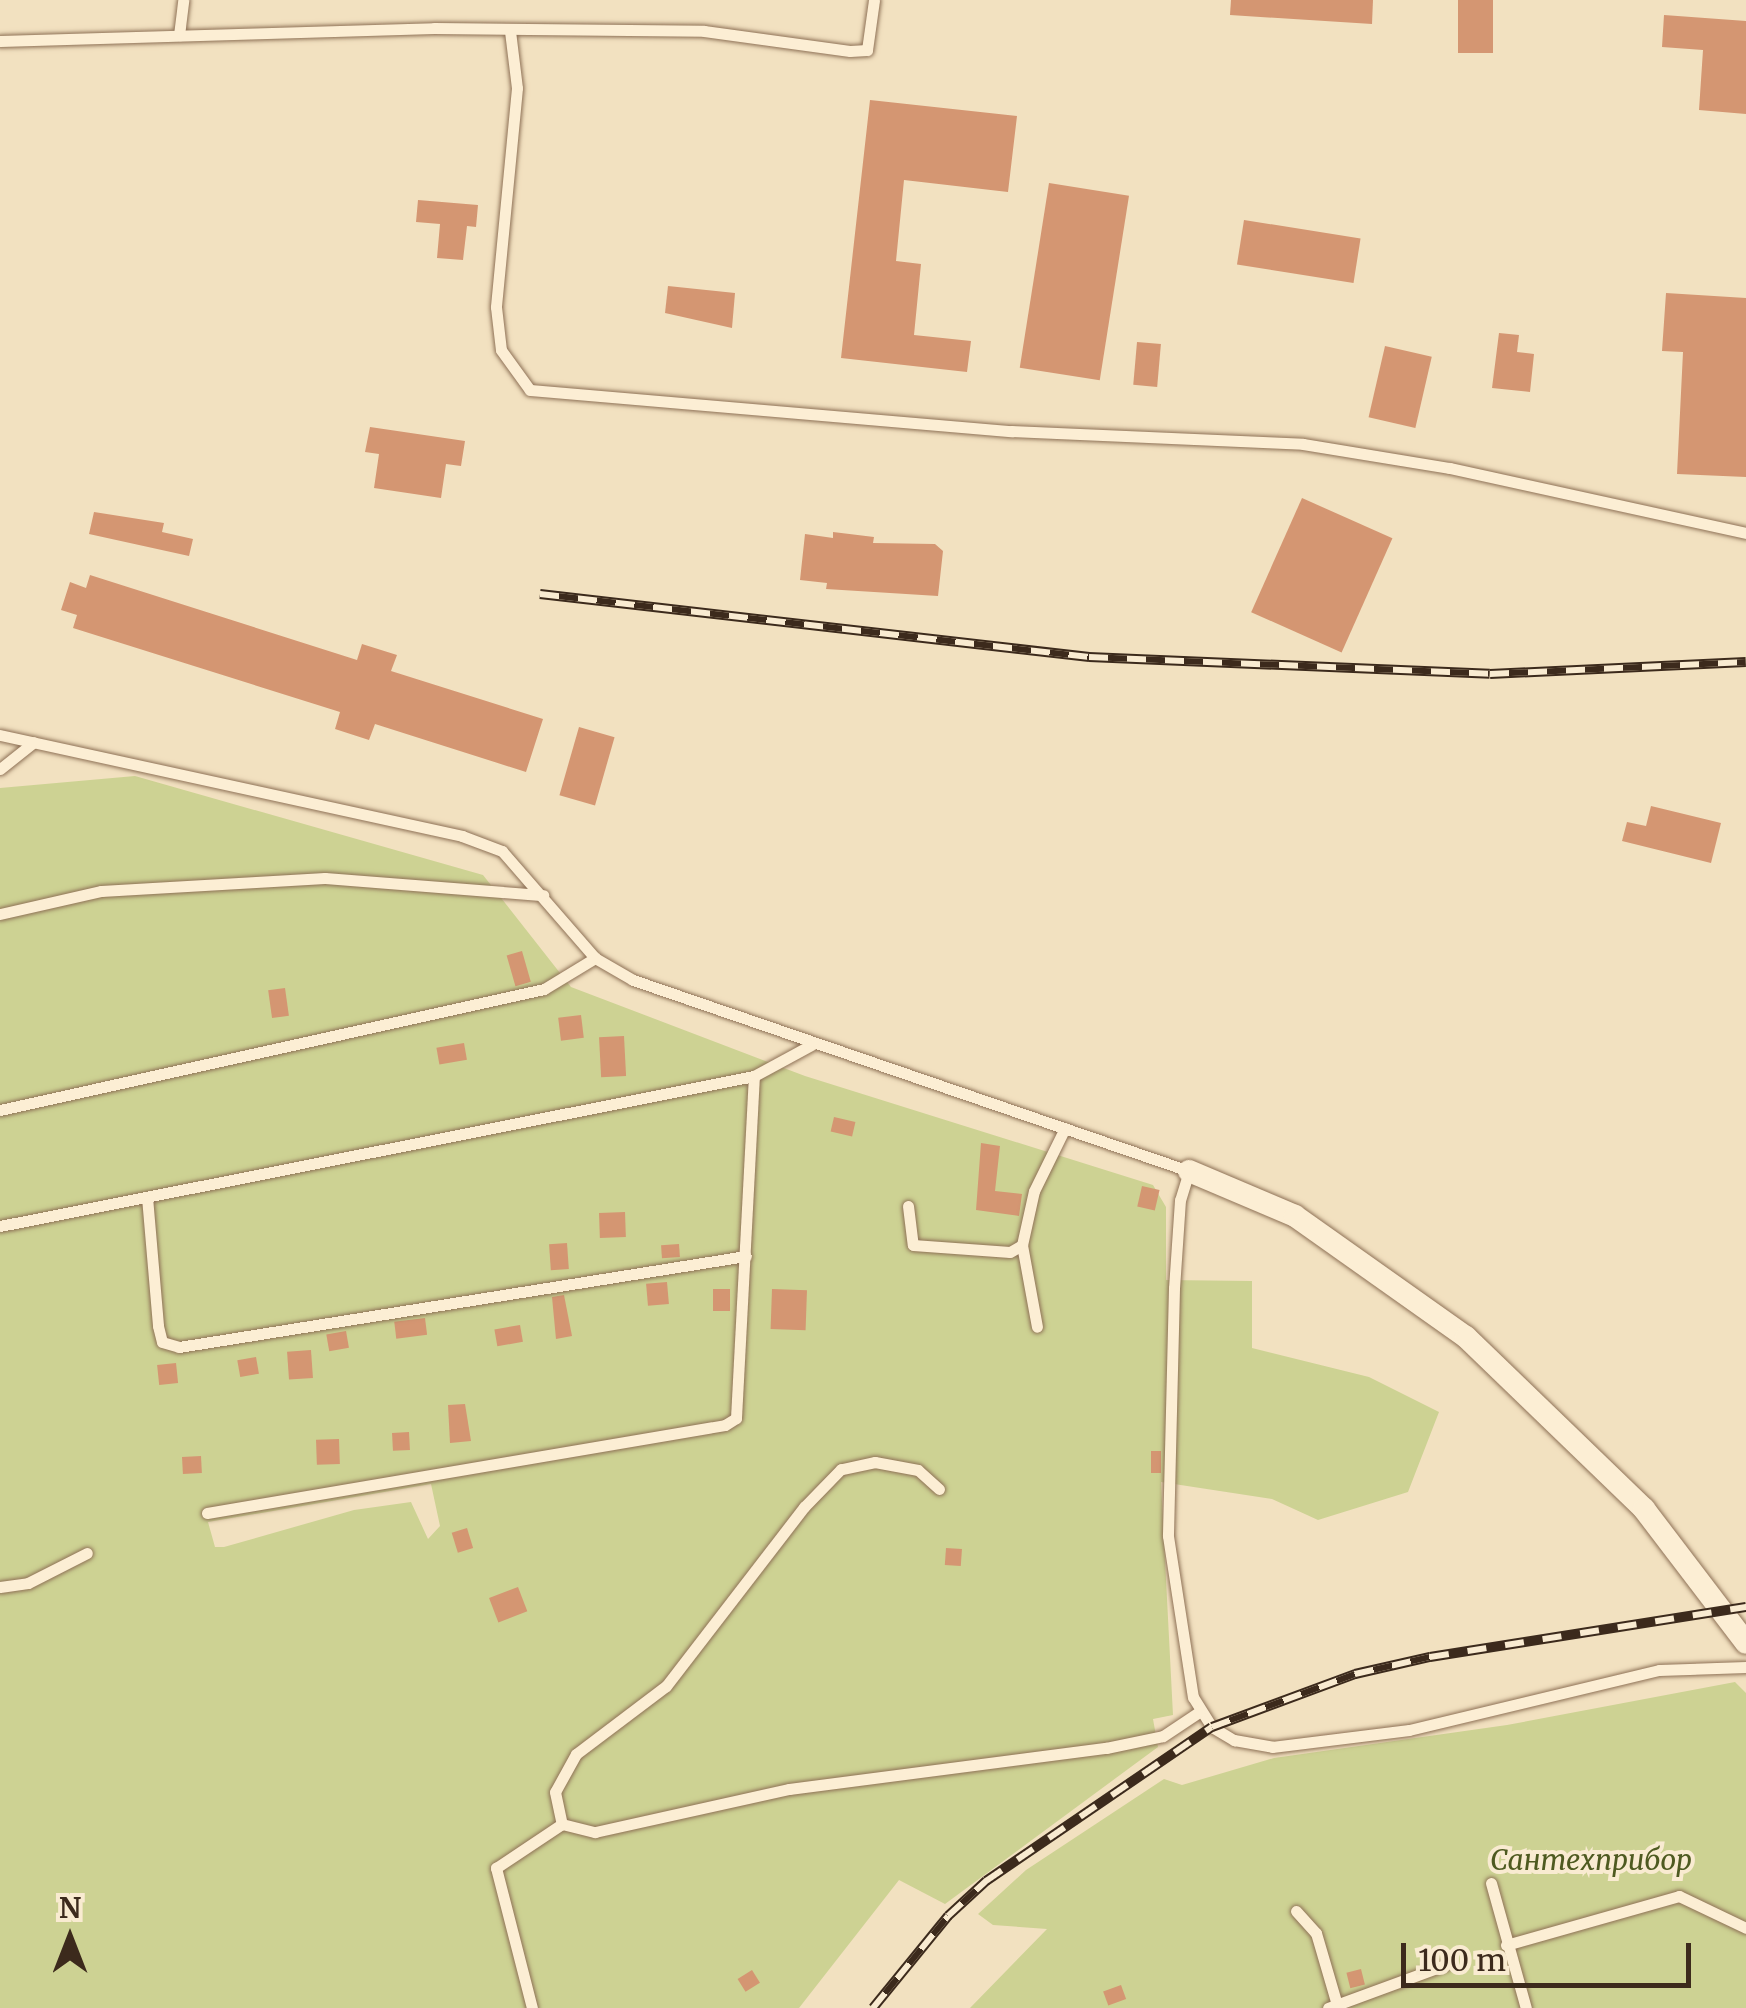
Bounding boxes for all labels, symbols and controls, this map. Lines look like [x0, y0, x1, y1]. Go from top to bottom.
park label: Сантехприбор [1490, 1843, 1692, 1877]
north arrow [20, 1888, 120, 1988]
text: N [59, 1890, 81, 1926]
scale bar [1406, 1923, 1696, 1985]
text: 100 m [1418, 1941, 1506, 1979]

